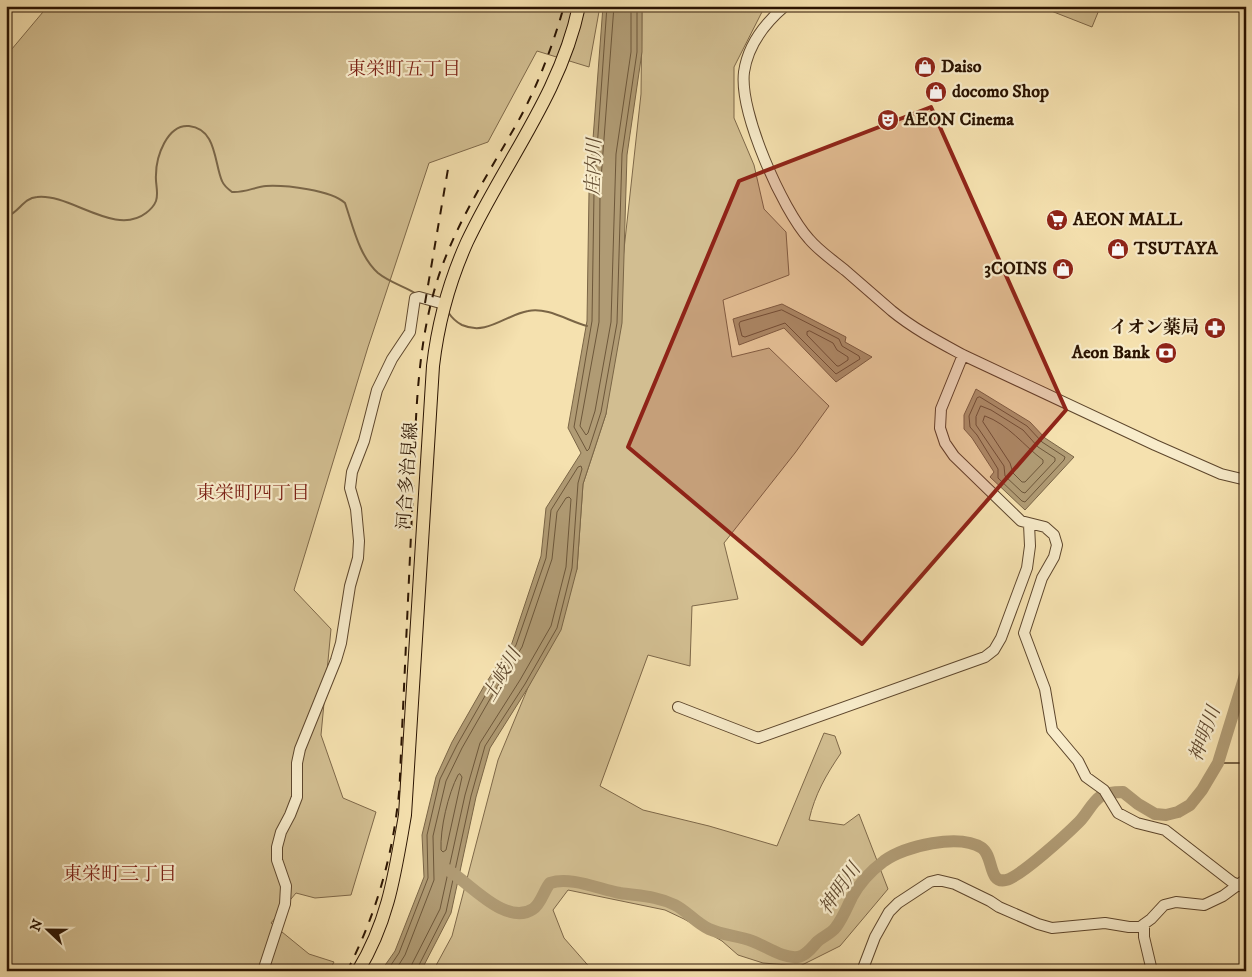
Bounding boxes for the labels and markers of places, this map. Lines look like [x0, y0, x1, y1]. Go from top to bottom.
shop icon: Daiso [913, 55, 937, 79]
place label: Daiso [941, 56, 982, 78]
shop icon: docomo Shop [924, 80, 948, 104]
place label: docomo Shop [952, 81, 1049, 103]
theatre icon: AEON Cinema [876, 108, 900, 132]
place label: AEON Cinema [903, 109, 1014, 131]
supermarket icon: AEON MALL [1045, 208, 1069, 232]
place label: AEON MALL [1072, 209, 1183, 231]
shop icon: TSUTAYA [1106, 237, 1130, 261]
place label: TSUTAYA [1133, 238, 1218, 260]
shop icon: 3COINS [1051, 257, 1075, 281]
place label: 3COINS [984, 258, 1047, 280]
pharmacy icon: イオン薬局 [1203, 316, 1227, 340]
place label: イオン薬局 [1110, 317, 1199, 339]
bank icon: Aeon Bank [1154, 341, 1178, 365]
place label: Aeon Bank [1071, 342, 1151, 364]

